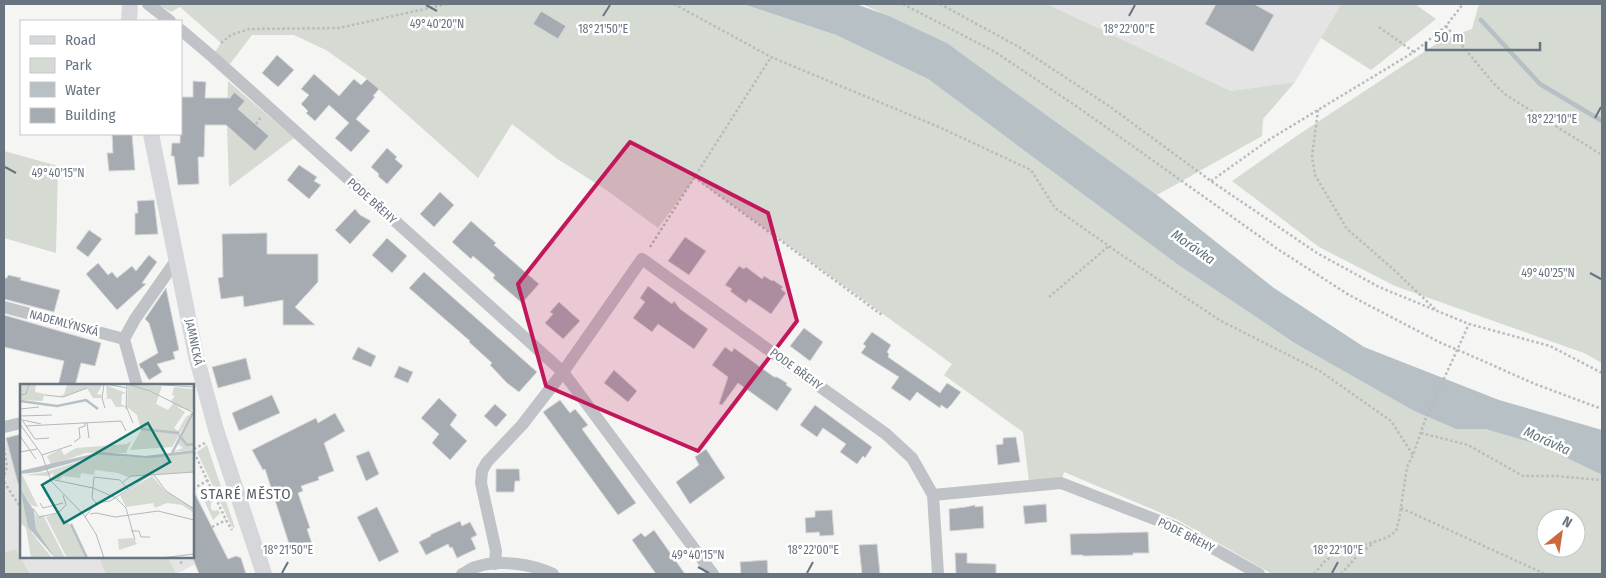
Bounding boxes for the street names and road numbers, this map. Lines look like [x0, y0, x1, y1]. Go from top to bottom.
street label: PODE BŘEHY [345, 175, 400, 227]
street label: NADEMLÝNSKÁ [28, 306, 101, 339]
street label: JAMNICKÁ [182, 317, 207, 367]
street label: PODE BŘEHY [767, 345, 825, 393]
street label: PODE BŘEHY [1156, 514, 1217, 555]

